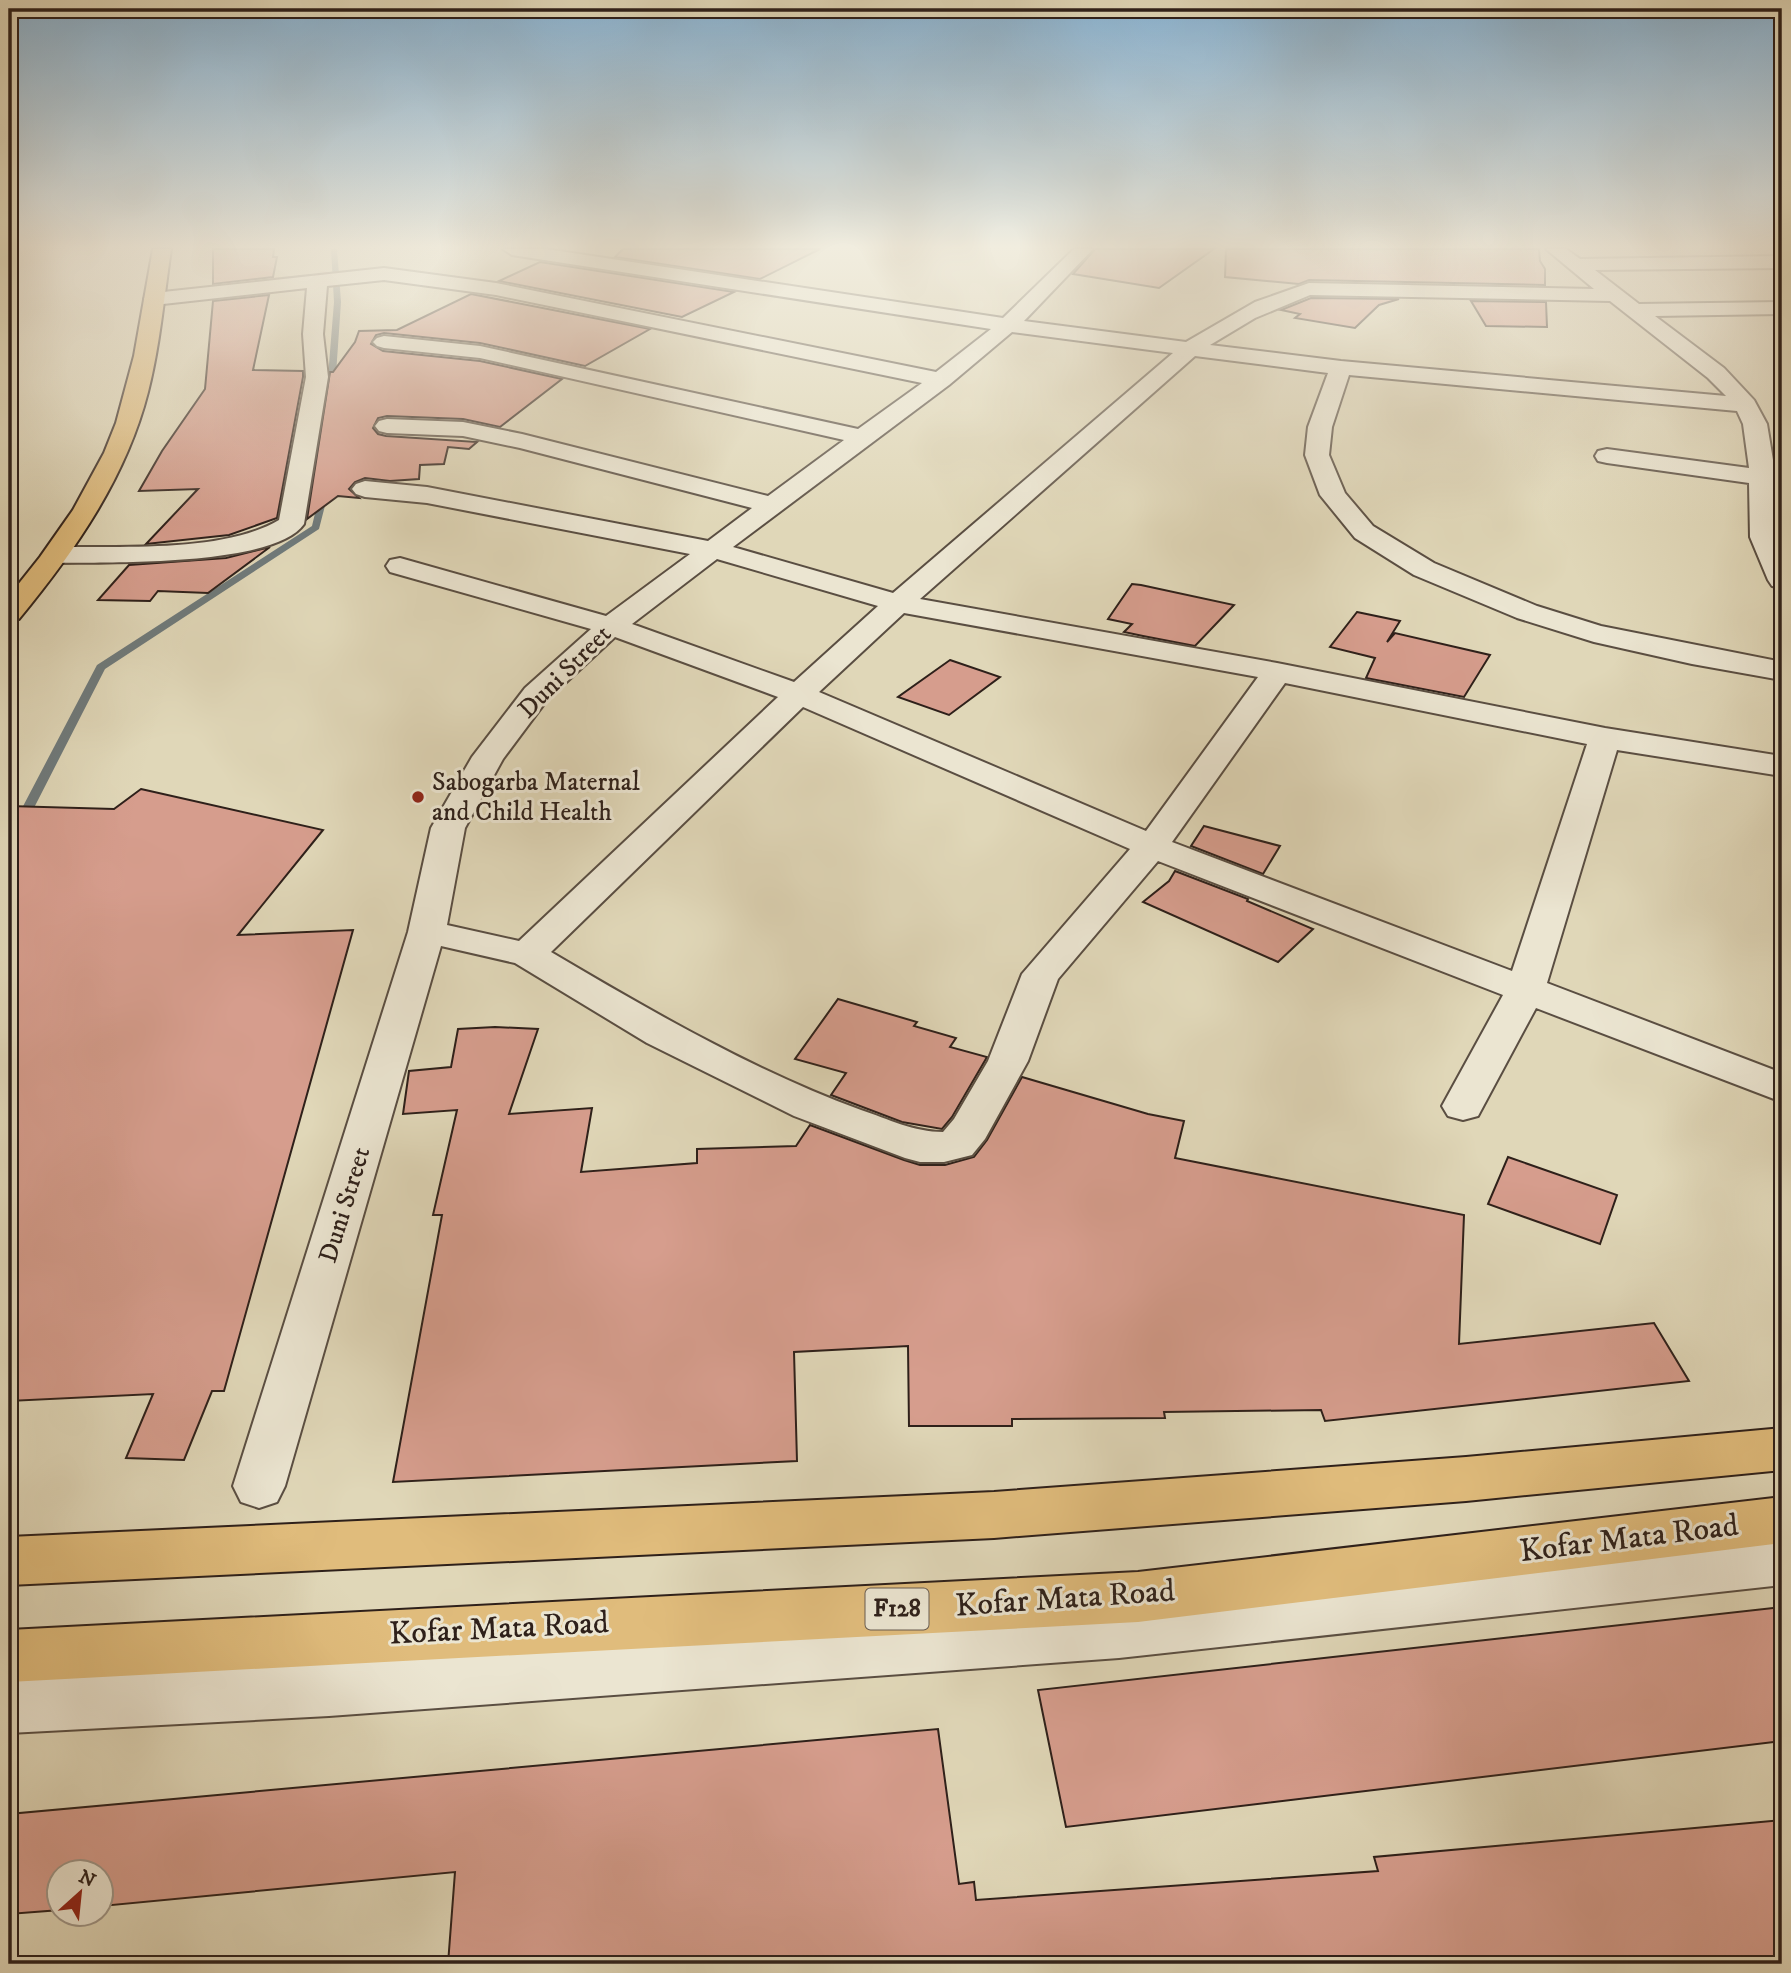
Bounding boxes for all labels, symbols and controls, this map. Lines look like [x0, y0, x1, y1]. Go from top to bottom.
street label: Duni Street [511, 618, 619, 726]
place label: Sabogarba Maternal and Child Health [432, 766, 640, 829]
marker: Sabogarba Maternal and Child Health [410, 789, 426, 805]
street label: Duni Street [312, 1143, 378, 1267]
street label: Kofar Mata Road [1517, 1506, 1741, 1572]
street label: Kofar Mata Road [954, 1571, 1176, 1627]
road number: F128 [866, 1588, 928, 1630]
street label: Kofar Mata Road [388, 1603, 610, 1655]
north arrow [46, 1857, 116, 1927]
text: N [75, 1865, 100, 1893]

